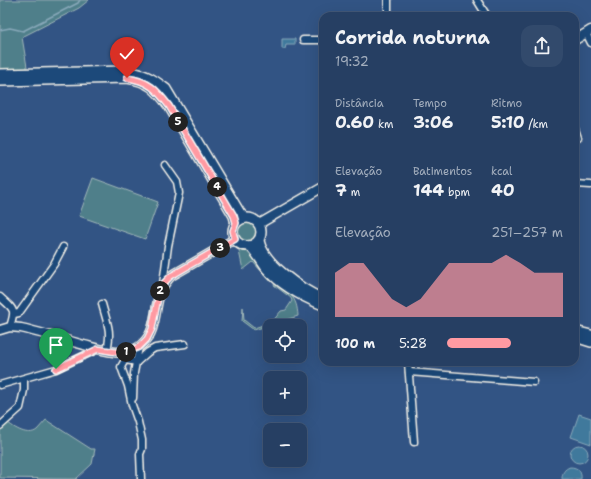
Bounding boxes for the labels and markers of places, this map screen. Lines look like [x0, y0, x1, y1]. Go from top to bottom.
pin [110, 37, 144, 78]
pin: 5 [168, 112, 188, 132]
pin: 4 [207, 177, 227, 197]
pin: 3 [210, 238, 230, 258]
pin: 2 [150, 281, 170, 301]
pin [39, 328, 73, 369]
pin: 1 [116, 342, 136, 362]

